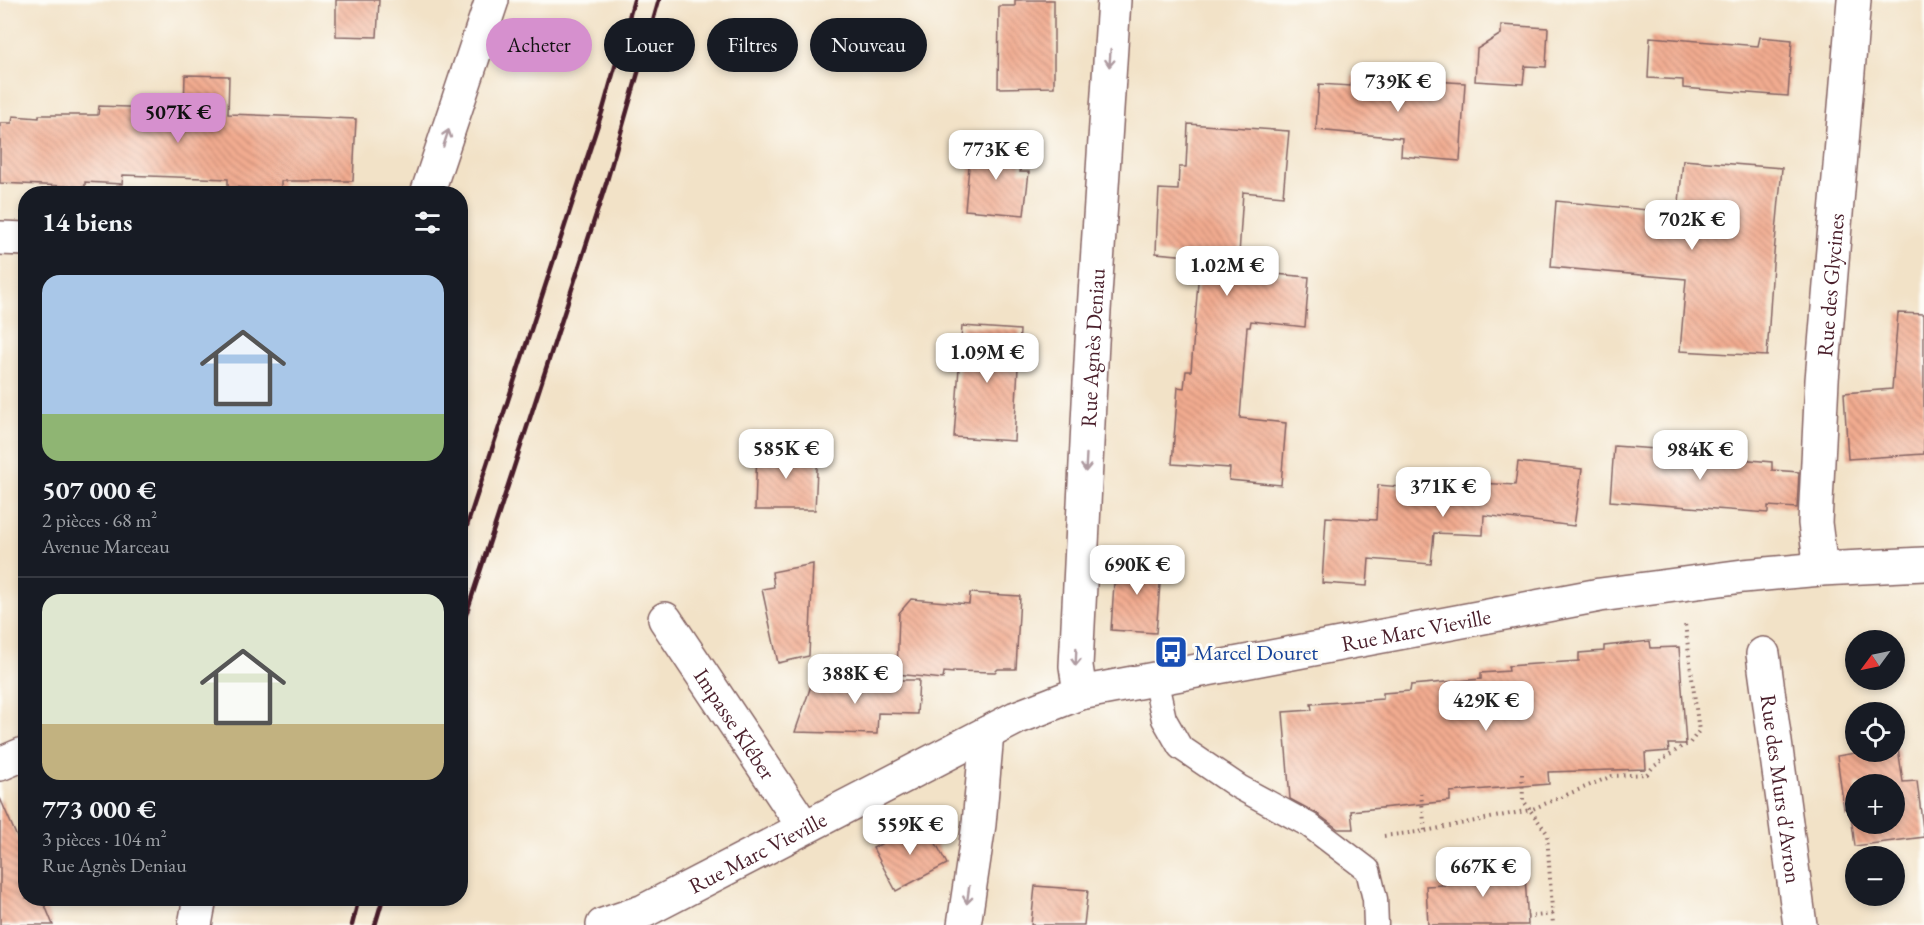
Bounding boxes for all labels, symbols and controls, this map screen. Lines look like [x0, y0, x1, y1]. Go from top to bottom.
chip: Acheter [486, 18, 592, 72]
chip: Louer [604, 18, 695, 72]
chip: Filtres [707, 18, 798, 72]
chip: Nouveau [810, 18, 927, 72]
one-way arrow [1104, 48, 1115, 68]
pin: 739K € [1349, 62, 1447, 113]
text: 739K € [1365, 68, 1431, 94]
pin: 507K € [129, 93, 227, 144]
text: 507K € [145, 99, 211, 125]
one-way arrow [441, 129, 452, 148]
pin: 773K € [947, 130, 1045, 181]
text: 773K € [963, 136, 1029, 162]
pin: 702K € [1643, 200, 1741, 251]
text: 14 biens [42, 205, 132, 239]
icon: filters [411, 206, 444, 239]
text: 702K € [1659, 206, 1725, 232]
street label: Rue des Glycines [1810, 212, 1850, 358]
pin: 1.02M € [1172, 246, 1282, 297]
text: 1.02M € [1190, 252, 1264, 278]
street label: Rue Agnès Deniau [1073, 267, 1111, 428]
icon: home [189, 314, 297, 422]
pin: 1.09M € [932, 333, 1042, 384]
text: 1.09M € [950, 339, 1024, 365]
pin: 585K € [737, 429, 835, 480]
pin: 984K € [1651, 430, 1749, 481]
text: 585K € [753, 435, 819, 461]
text: 984K € [1667, 436, 1733, 462]
one-way arrow [1081, 452, 1092, 472]
pin: 371K € [1394, 467, 1492, 518]
text: 507 000 € [42, 473, 156, 507]
text: 371K € [1410, 473, 1476, 499]
text: 2 pièces · 68 m² [42, 507, 157, 533]
text: Avenue Marceau [42, 533, 170, 559]
pin: 690K € [1088, 545, 1186, 596]
text: 690K € [1104, 551, 1170, 577]
street label: Rue Marc Vieville [1339, 601, 1494, 658]
north arrow [1845, 630, 1905, 690]
map controls [1845, 630, 1905, 906]
icon: home [189, 633, 297, 741]
bus stop icon: Marcel Douret [1153, 634, 1189, 670]
place label: Marcel Douret [1194, 638, 1318, 667]
one-way arrow [1071, 647, 1082, 667]
pin: 388K € [806, 654, 904, 705]
text: 388K € [822, 660, 888, 686]
street label: Impasse Kléber [687, 663, 783, 785]
pin: 429K € [1437, 681, 1535, 732]
text: 429K € [1453, 687, 1519, 713]
street label: Rue des Murs d'Avron [1754, 692, 1809, 886]
button: locate [1845, 702, 1905, 762]
button: + [1845, 774, 1905, 834]
text: 773 000 € [42, 792, 156, 826]
street label: Rue Marc Vieville [683, 804, 832, 900]
pin: 559K € [861, 805, 959, 856]
text: 559K € [877, 811, 943, 837]
text: 3 pièces · 104 m² [42, 826, 167, 852]
button: − [1845, 846, 1905, 906]
pin: 667K € [1434, 847, 1532, 898]
text: Rue Agnès Deniau [42, 852, 187, 878]
text: 667K € [1450, 853, 1516, 879]
one-way arrow [963, 885, 974, 904]

